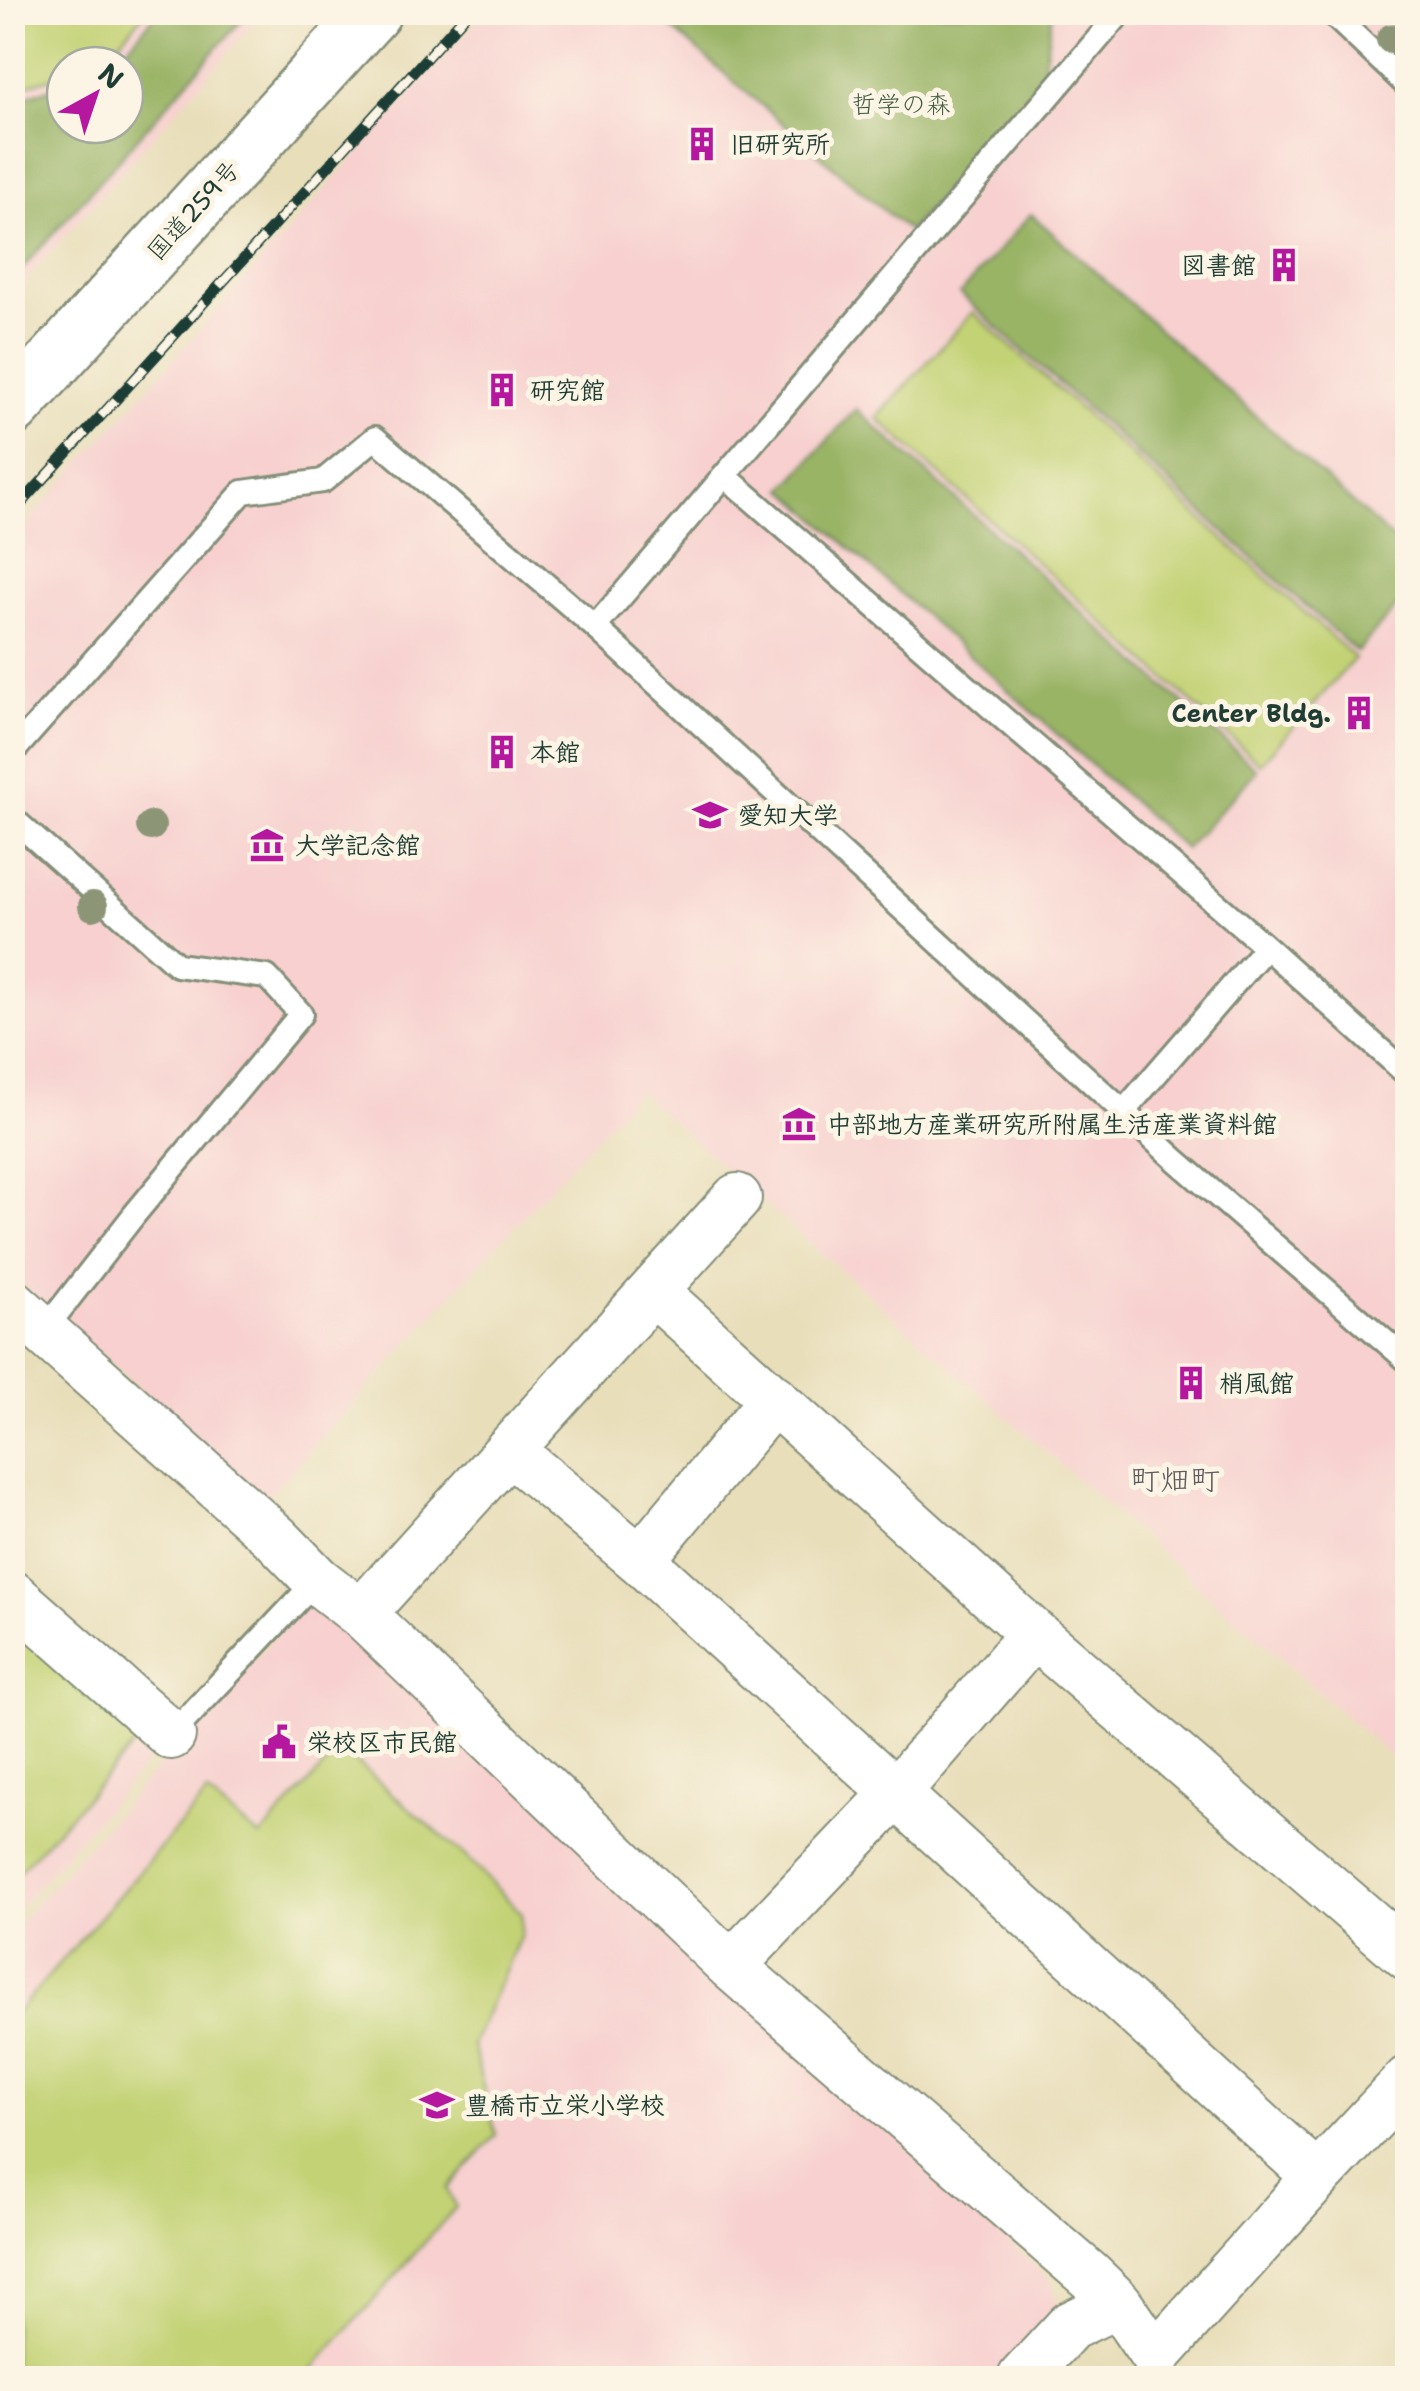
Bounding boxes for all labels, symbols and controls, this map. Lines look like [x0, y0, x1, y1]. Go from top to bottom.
north arrow [45, 45, 145, 145]
text: N [90, 54, 132, 98]
park label: 哲学の森 [851, 87, 951, 121]
building icon: 旧研究所 [683, 125, 721, 163]
place label: 旧研究所 [730, 127, 830, 161]
street label: 国道259号 [139, 153, 247, 267]
building icon: 図書館 [1265, 246, 1303, 284]
place label: 図書館 [1181, 248, 1256, 282]
building icon: 研究館 [483, 371, 521, 409]
place label: 研究館 [530, 373, 605, 407]
building icon: Center Bldg. [1340, 694, 1378, 732]
place label: Center Bldg. [1172, 696, 1331, 730]
building icon: 本館 [483, 733, 521, 771]
place label: 本館 [530, 735, 580, 769]
school or university icon: 愛知大学 [691, 796, 729, 834]
place label: 愛知大学 [738, 798, 838, 832]
museum icon: 大学記念館 [248, 826, 286, 864]
place label: 大学記念館 [295, 828, 420, 862]
museum icon: 中部地方産業研究所附属生活産業資料館 [780, 1105, 818, 1143]
place label: 中部地方産業研究所附属生活産業資料館 [827, 1107, 1277, 1141]
building icon: 梢風館 [1172, 1364, 1210, 1402]
place label: 梢風館 [1219, 1366, 1294, 1400]
district label: 町畑町 [1130, 1459, 1220, 1500]
public building icon: 栄校区市民館 [260, 1723, 298, 1761]
place label: 栄校区市民館 [307, 1725, 457, 1759]
school or university icon: 豊橋市立栄小学校 [418, 2086, 456, 2124]
place label: 豊橋市立栄小学校 [465, 2088, 665, 2122]

